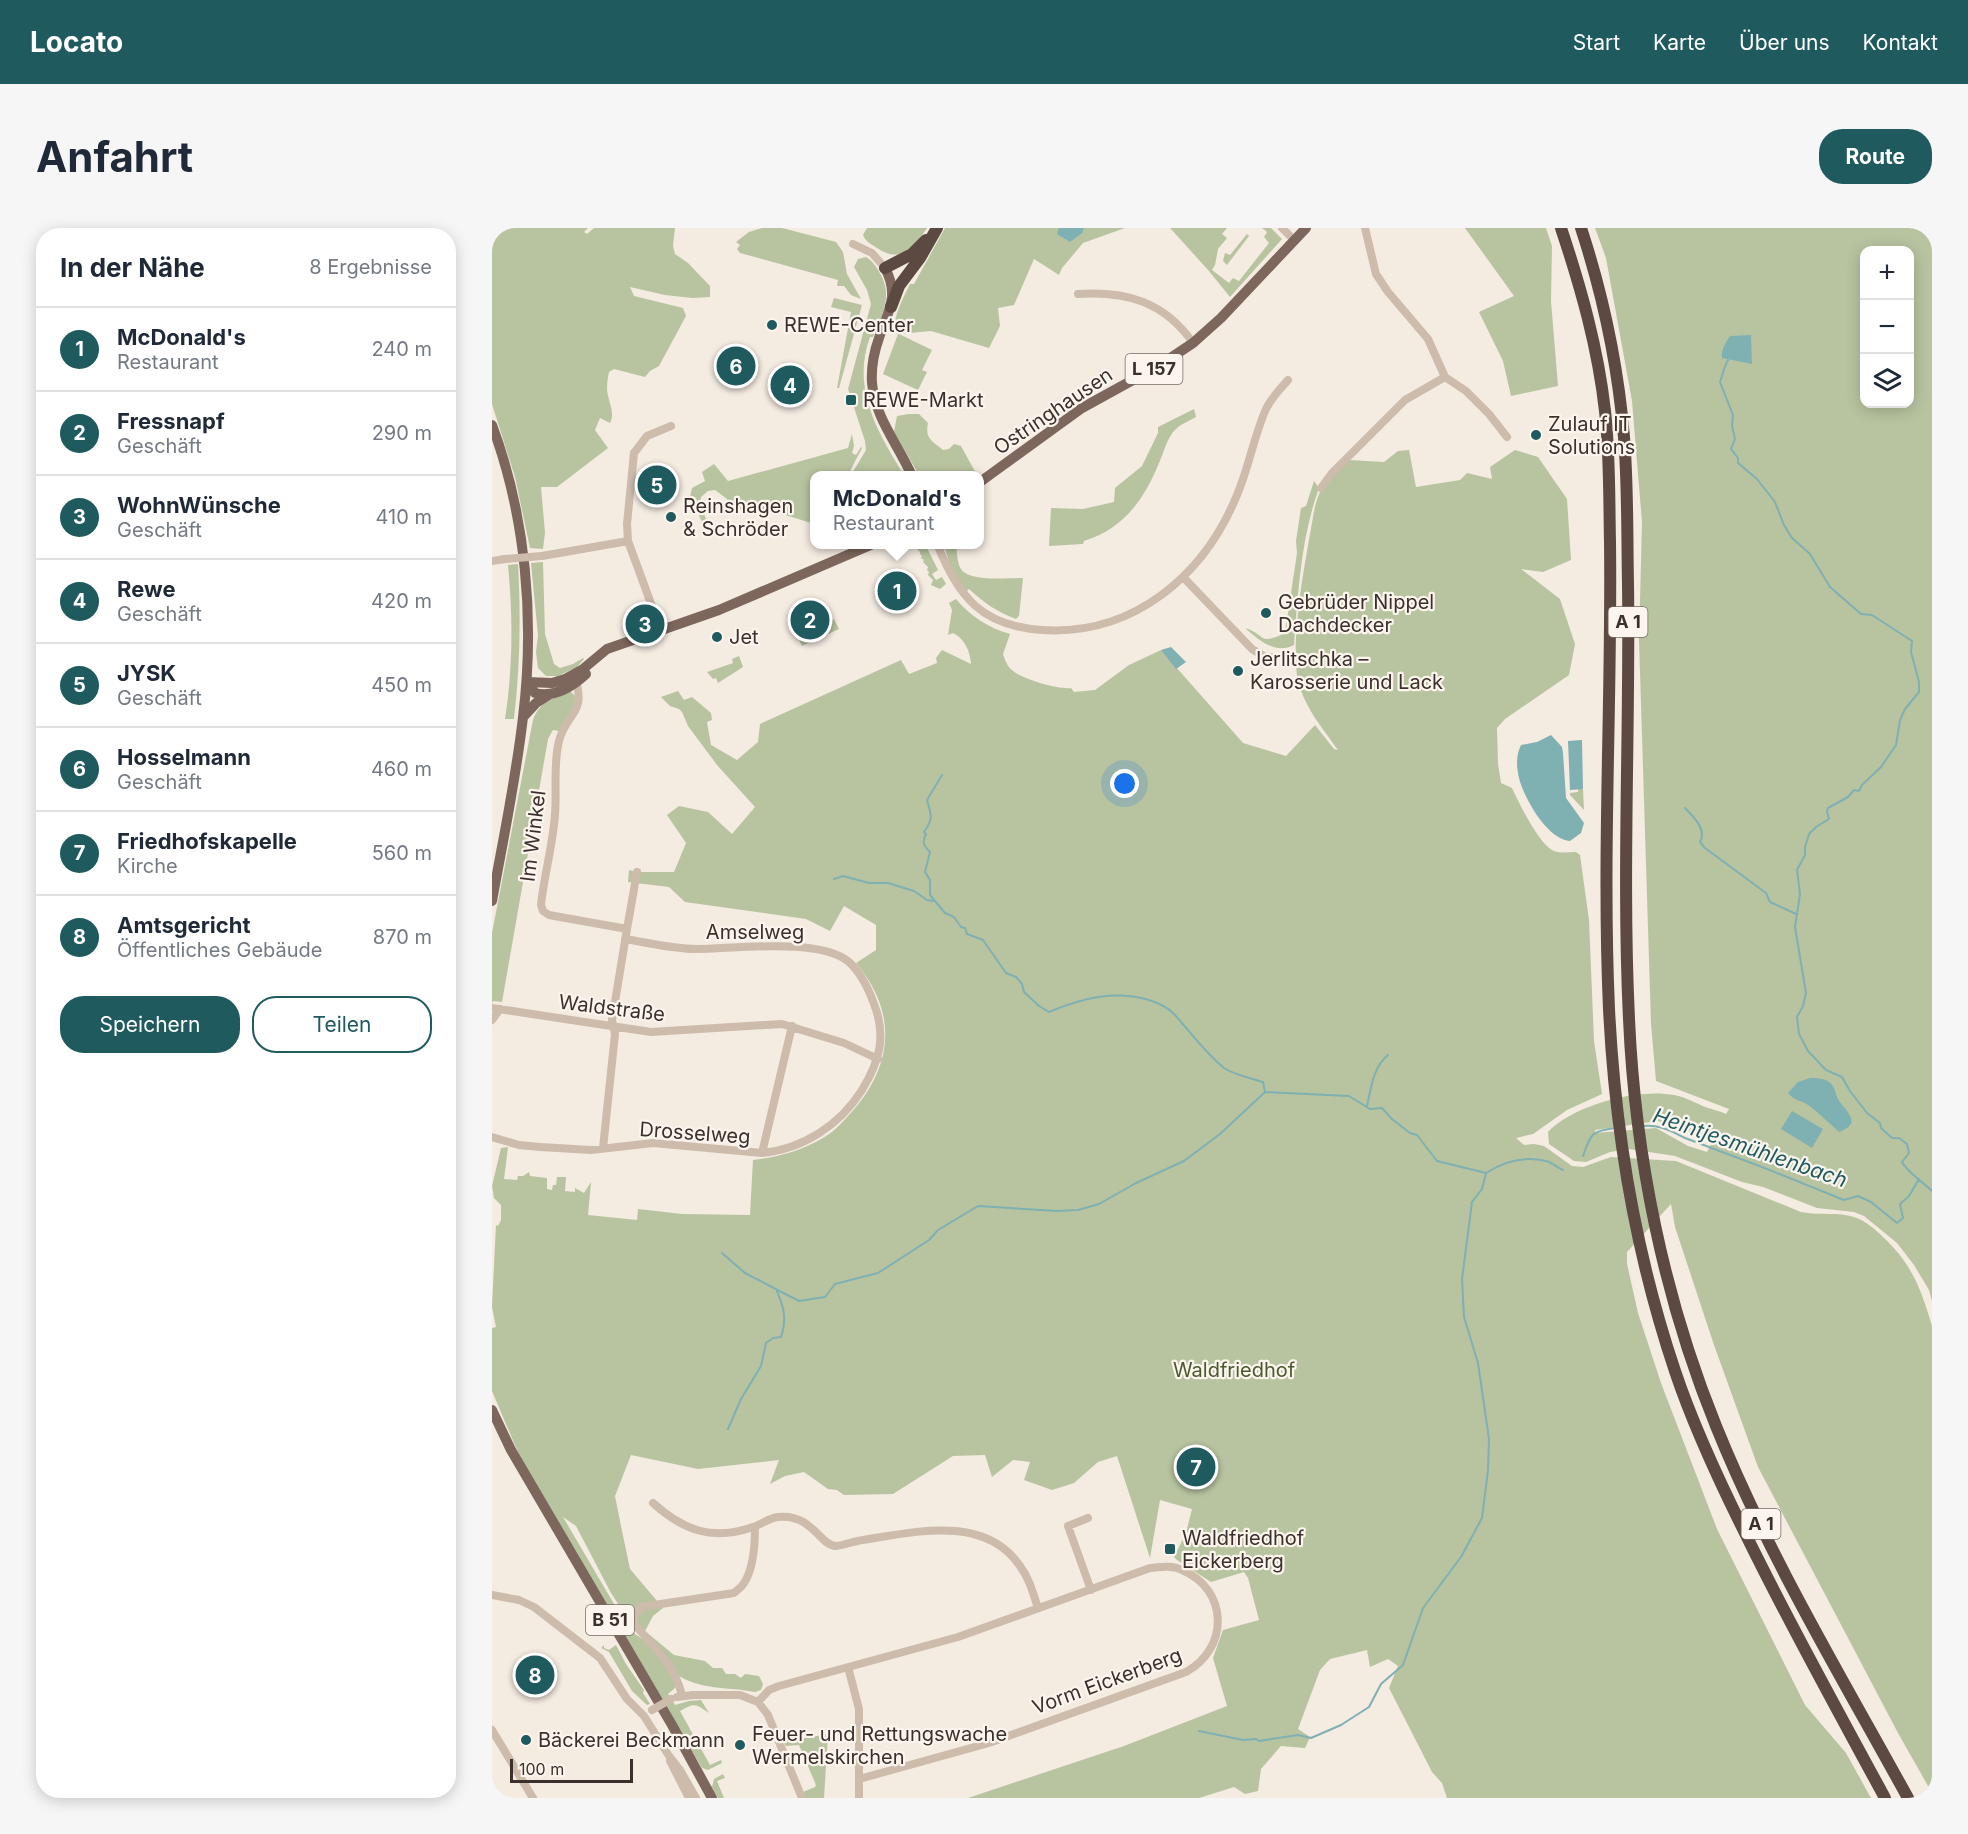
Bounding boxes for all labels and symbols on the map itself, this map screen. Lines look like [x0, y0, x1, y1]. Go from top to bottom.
place label: REWE-Center [784, 313, 914, 337]
marker: REWE-Center [765, 318, 779, 332]
pin: 6 [716, 344, 756, 388]
road number: L 157 [1126, 354, 1182, 384]
pin: 4 [770, 362, 810, 408]
street label: Ostringhausen [989, 362, 1117, 460]
place label: REWE-Markt [863, 388, 984, 412]
marker: REWE-Markt [844, 393, 858, 407]
place label: Zulauf IT Solutions [1548, 412, 1635, 459]
marker: Zulauf IT Solutions [1529, 428, 1543, 442]
pin: 5 [638, 462, 676, 508]
place label: Reinshagen & Schröder [683, 494, 793, 541]
marker: Reinshagen & Schröder [664, 510, 678, 524]
pin: 1 [878, 568, 916, 614]
place label: Gebrüder Nippel Dachdecker [1278, 590, 1434, 637]
pin: 2 [790, 598, 830, 642]
pin: 3 [626, 602, 664, 646]
marker: Gebrüder Nippel Dachdecker [1259, 606, 1273, 620]
road number: A 1 [1608, 607, 1648, 637]
place label: Jet [729, 625, 759, 649]
marker: Jet [710, 630, 724, 644]
place label: Jerlitschka – Karosserie und Lack [1250, 647, 1443, 694]
marker: Jerlitschka – Karosserie und Lack [1231, 664, 1245, 678]
your location [1110, 769, 1139, 798]
street label: Im Winkel [515, 789, 551, 883]
street label: Amselweg [706, 920, 804, 944]
street label: Waldstraße [558, 990, 666, 1026]
water label: Heintjesmühlenbach [1650, 1103, 1850, 1192]
street label: Drosselweg [639, 1117, 751, 1149]
park label: Waldfriedhof [1173, 1358, 1296, 1382]
pin: 7 [1176, 1444, 1216, 1490]
road number: A 1 [1742, 1509, 1780, 1539]
place label: Waldfriedhof Eickerberg [1182, 1526, 1305, 1573]
marker: Waldfriedhof Eickerberg [1163, 1542, 1177, 1556]
road number: B 51 [586, 1605, 634, 1635]
street label: Vorm Eickerberg [1029, 1643, 1185, 1719]
pin: 8 [516, 1652, 555, 1698]
place label: Feuer- und Rettungswache Wermelskirchen [752, 1722, 1007, 1769]
place label: Bäckerei Beckmann [538, 1728, 725, 1752]
marker: Bäckerei Beckmann [519, 1733, 533, 1747]
marker: Feuer- und Rettungswache Wermelskirchen [733, 1738, 747, 1752]
scale bar [510, 1756, 633, 1784]

